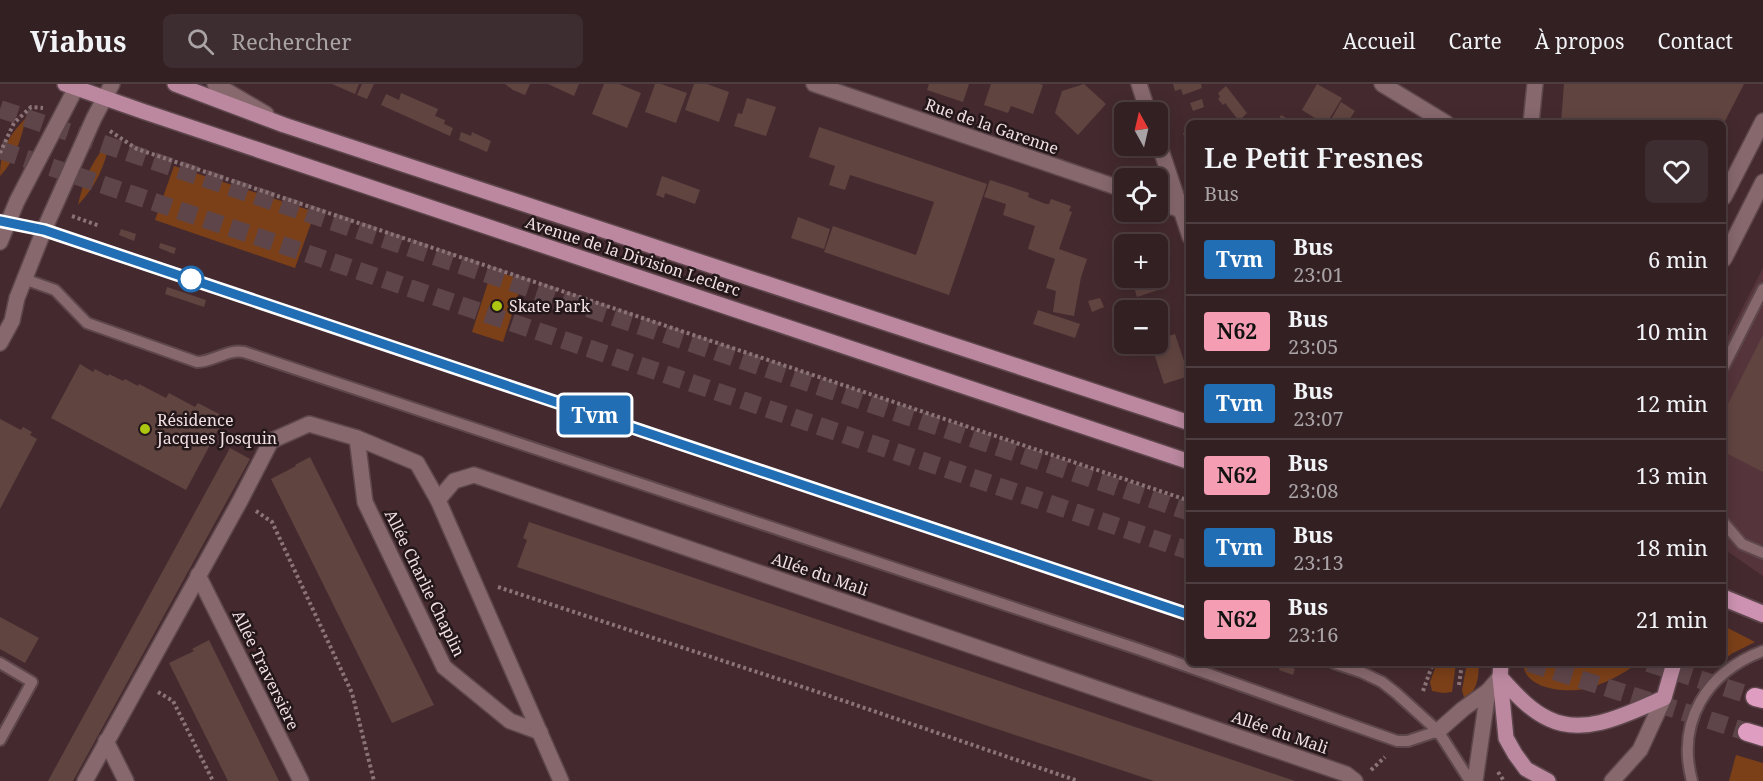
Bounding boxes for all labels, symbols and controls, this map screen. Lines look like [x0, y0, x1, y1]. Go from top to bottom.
search box [163, 14, 583, 68]
text: Viabus [30, 22, 127, 60]
icon: search [184, 25, 217, 58]
text: Rechercher [232, 26, 352, 56]
text: Accueil [1343, 27, 1416, 55]
text: Carte [1449, 27, 1502, 55]
text: À propos [1535, 27, 1625, 55]
text: Contact [1658, 27, 1733, 55]
street label: Rue de la Garenne [922, 93, 1062, 159]
north arrow [1114, 102, 1168, 156]
map controls [1114, 102, 1168, 354]
text: Le Petit Fresnes [1204, 138, 1423, 176]
button: heart [1645, 140, 1708, 203]
button: locate [1114, 168, 1168, 222]
text: Bus [1204, 180, 1239, 207]
street label: Avenue de la Division Leclerc [523, 211, 743, 301]
text: Bus [1293, 231, 1333, 261]
button: + [1114, 234, 1168, 288]
text: 6 min [1648, 244, 1708, 274]
text: Tvm [1216, 245, 1263, 273]
text: 23:01 [1293, 261, 1344, 288]
unlabelled marker [178, 266, 204, 292]
place label: Skate Park [509, 295, 591, 317]
marker: Skate Park [490, 299, 504, 313]
button: − [1114, 300, 1168, 354]
text: Bus [1288, 303, 1328, 333]
text: 10 min [1636, 316, 1708, 346]
text: N62 [1217, 317, 1257, 345]
text: 23:05 [1288, 333, 1338, 360]
text: Bus [1293, 375, 1333, 405]
text: 12 min [1636, 388, 1708, 418]
text: Tvm [1216, 389, 1263, 417]
line badge: Tvm [560, 396, 630, 434]
text: Tvm [571, 401, 619, 429]
text: 23:07 [1293, 405, 1344, 432]
place label: Résidence Jacques Josquin [156, 409, 277, 449]
marker: Résidence Jacques Josquin [138, 422, 152, 436]
text: Bus [1288, 447, 1328, 477]
text: 13 min [1636, 460, 1708, 490]
text: N62 [1217, 461, 1257, 489]
text: 23:08 [1288, 477, 1338, 504]
street label: Allée Charlie Chaplin [380, 506, 470, 660]
text: Bus [1293, 519, 1333, 549]
text: 18 min [1636, 532, 1708, 562]
text: Tvm [1216, 533, 1263, 561]
street label: Allée du Mali [769, 547, 871, 601]
text: 23:13 [1293, 549, 1344, 576]
text: Bus [1288, 591, 1328, 621]
text: 21 min [1636, 604, 1708, 634]
text: N62 [1217, 605, 1257, 633]
street label: Allée Traversière [227, 606, 305, 734]
text: 23:16 [1288, 621, 1338, 648]
street label: Allée du Mali [1229, 705, 1331, 759]

